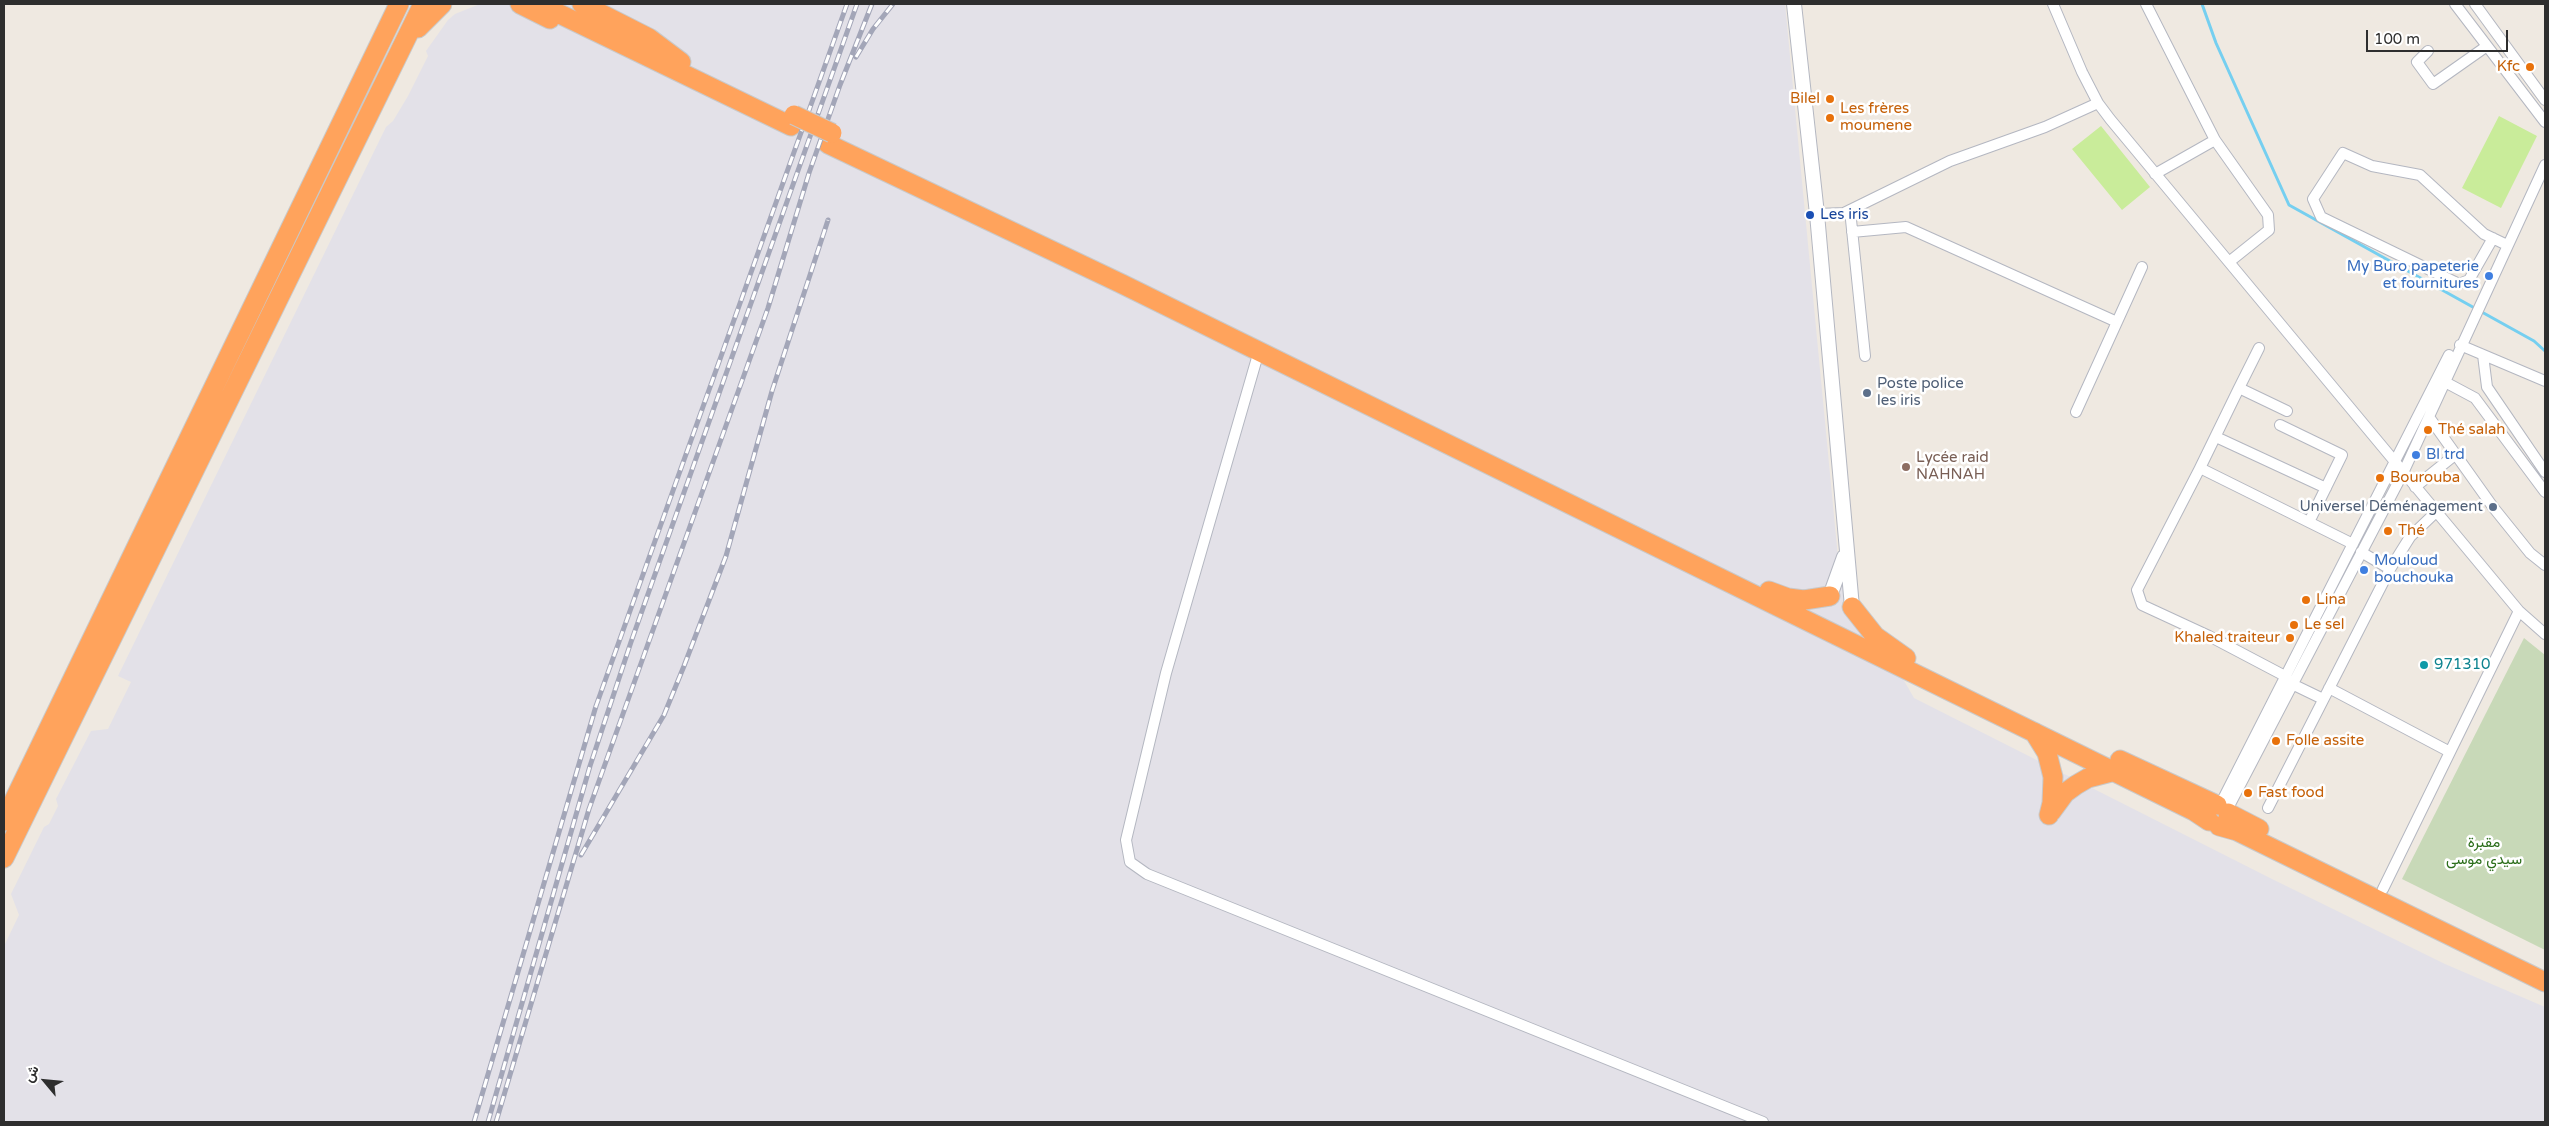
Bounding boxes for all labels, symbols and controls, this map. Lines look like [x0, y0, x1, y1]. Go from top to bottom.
scale bar [2369, 20, 2512, 52]
text: 100 m [2374, 30, 2420, 48]
place label: Kfc [2497, 58, 2520, 76]
marker: Kfc [2524, 61, 2536, 73]
place label: Bilel [1790, 90, 1820, 108]
marker: Bilel [1824, 93, 1836, 105]
place label: Les frères moumene [1840, 100, 1912, 135]
marker: Les frères moumene [1824, 112, 1836, 124]
place label: Les iris [1820, 206, 1869, 224]
marker: Les iris [1804, 209, 1816, 221]
place label: My Buro papeterie et fournitures [2347, 258, 2479, 293]
marker: My Buro papeterie et fournitures [2483, 270, 2495, 282]
place label: Poste police les iris [1877, 375, 1964, 410]
marker: Poste police les iris [1861, 387, 1873, 399]
place label: Thé salah [2438, 421, 2505, 439]
marker: Thé salah [2422, 424, 2434, 436]
place label: Bl trd [2426, 446, 2465, 464]
place label: Lycée raid NAHNAH [1916, 449, 1989, 484]
marker: Bl trd [2410, 449, 2422, 461]
marker: Lycée raid NAHNAH [1900, 461, 1912, 473]
place label: Bourouba [2390, 469, 2460, 487]
marker: Bourouba [2374, 472, 2386, 484]
place label: Universel Déménagement [2299, 498, 2483, 516]
marker: Universel Déménagement [2487, 501, 2499, 513]
place label: Thé [2398, 522, 2425, 540]
marker: Thé [2382, 525, 2394, 537]
place label: Mouloud bouchouka [2374, 552, 2454, 587]
marker: Mouloud bouchouka [2358, 564, 2370, 576]
place label: Lina [2316, 591, 2346, 609]
marker: Lina [2300, 594, 2312, 606]
place label: Le sel [2304, 616, 2344, 634]
marker: Le sel [2288, 619, 2300, 631]
place label: Khaled traiteur [2174, 629, 2280, 647]
marker: Khaled traiteur [2284, 632, 2296, 644]
place label: 971310 [2434, 656, 2491, 674]
marker: 971310 [2418, 659, 2430, 671]
place label: Folle assite [2286, 732, 2364, 750]
marker: Folle assite [2270, 735, 2282, 747]
place label: Fast food [2258, 784, 2324, 802]
marker: Fast food [2242, 787, 2254, 799]
park label: مقبرة سيدي موسى [2446, 834, 2522, 869]
north arrow [20, 1056, 70, 1106]
text: ش [20, 1062, 43, 1085]

